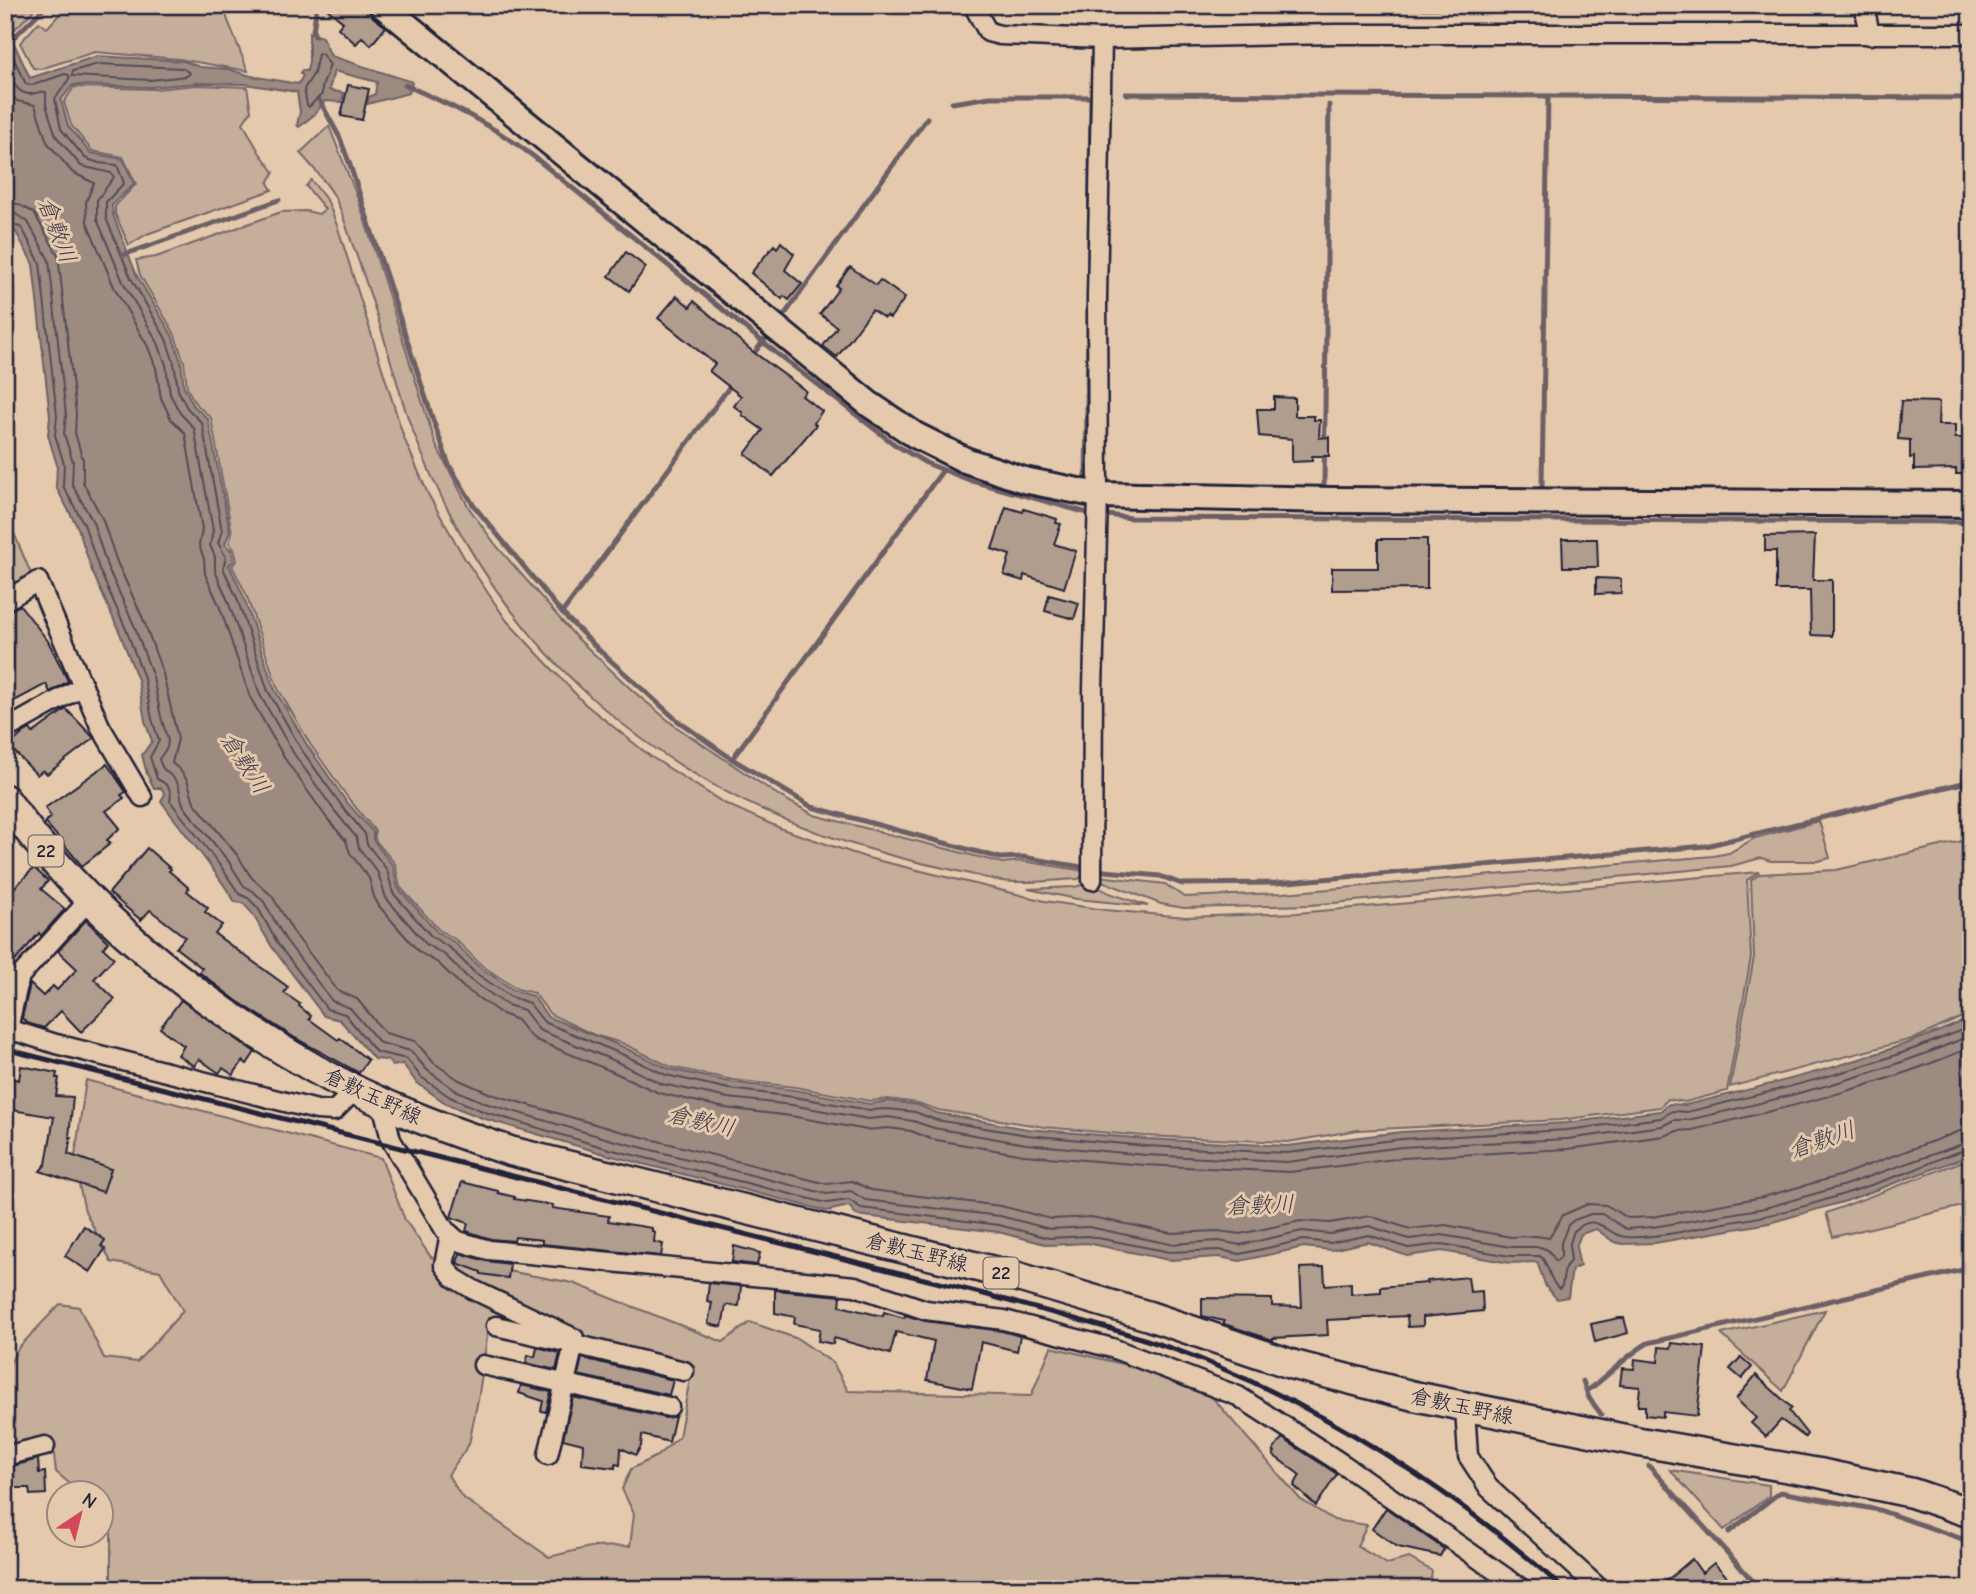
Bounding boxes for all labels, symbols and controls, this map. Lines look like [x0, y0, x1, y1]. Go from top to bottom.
water label: 倉敷川 [32, 193, 82, 267]
water label: 倉敷川 [215, 727, 275, 799]
road number: 22 [28, 836, 64, 866]
street label: 倉敷玉野線 [320, 1063, 426, 1129]
water label: 倉敷川 [664, 1100, 738, 1142]
water label: 倉敷川 [1785, 1116, 1859, 1164]
water label: 倉敷川 [1225, 1190, 1295, 1220]
street label: 倉敷玉野線 [863, 1228, 971, 1276]
road number: 22 [984, 1258, 1018, 1288]
street label: 倉敷玉野線 [1408, 1383, 1516, 1429]
north arrow [46, 1478, 116, 1548]
text: N [78, 1488, 101, 1513]

